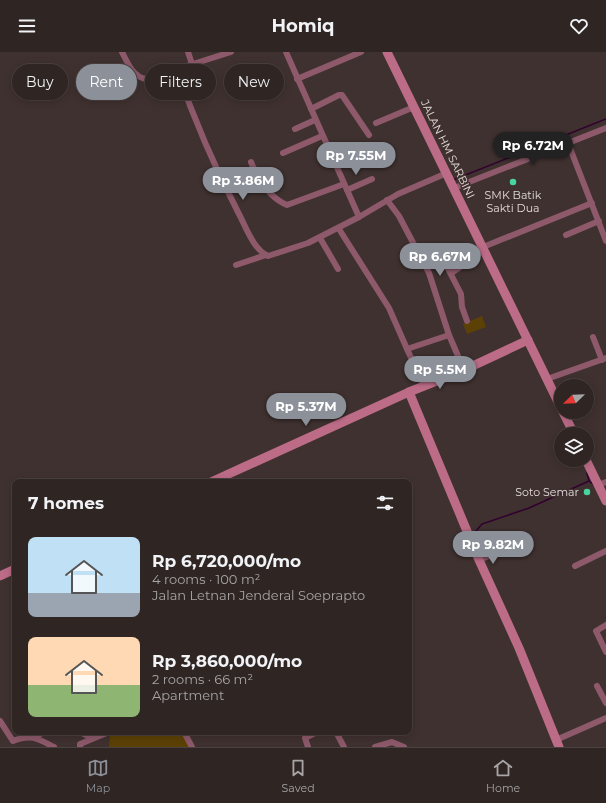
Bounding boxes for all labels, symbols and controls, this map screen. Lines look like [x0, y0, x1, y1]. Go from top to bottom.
icon: menu [16, 15, 38, 37]
text: Homiq [271, 15, 335, 37]
icon: heart [568, 15, 590, 37]
chip: Buy [12, 64, 68, 100]
chip: Rent [76, 64, 137, 100]
chip: Filters [145, 64, 216, 100]
chip: New [224, 64, 284, 100]
street label: JALAN HM SARBINI [418, 96, 478, 201]
pin: Rp 6.72M [492, 132, 574, 166]
text: Rp 6.72M [502, 137, 564, 153]
pin: Rp 7.55M [315, 142, 397, 176]
text: Rp 7.55M [326, 147, 386, 163]
pin: Rp 3.86M [202, 167, 284, 201]
text: Rp 3.86M [212, 172, 274, 188]
marker: SMK Batik Sakti Dua [508, 177, 518, 187]
place label: SMK Batik Sakti Dua [485, 188, 542, 215]
pin: Rp 6.67M [399, 243, 481, 277]
text: Rp 6.67M [409, 248, 471, 264]
pin: Rp 5.5M [403, 356, 477, 390]
text: Rp 5.5M [413, 361, 467, 377]
north arrow [554, 379, 594, 419]
map controls [554, 379, 594, 467]
pin: Rp 5.37M [265, 393, 347, 427]
text: Rp 5.37M [275, 398, 337, 414]
button: layers [554, 427, 594, 467]
place label: Soto Semar [515, 485, 579, 499]
marker: Soto Semar [582, 487, 592, 497]
icon: filters [374, 492, 396, 514]
text: 7 homes [28, 493, 104, 513]
pin: Rp 9.82M [452, 531, 534, 565]
text: Rp 9.82M [462, 536, 524, 552]
text: Rp 6,720,000/mo [152, 551, 301, 571]
icon: home [60, 553, 108, 601]
text: 4 rooms · 100 m² [152, 571, 260, 587]
text: Jalan Letnan Jenderal Soeprapto [152, 587, 365, 603]
text: Rp 3,860,000/mo [152, 651, 302, 671]
icon: home [60, 653, 108, 701]
text: 2 rooms · 66 m² [152, 671, 253, 687]
text: Apartment [152, 687, 224, 703]
tab: Map [86, 757, 110, 795]
tab: Saved [282, 757, 315, 795]
tab: Home [486, 757, 520, 795]

